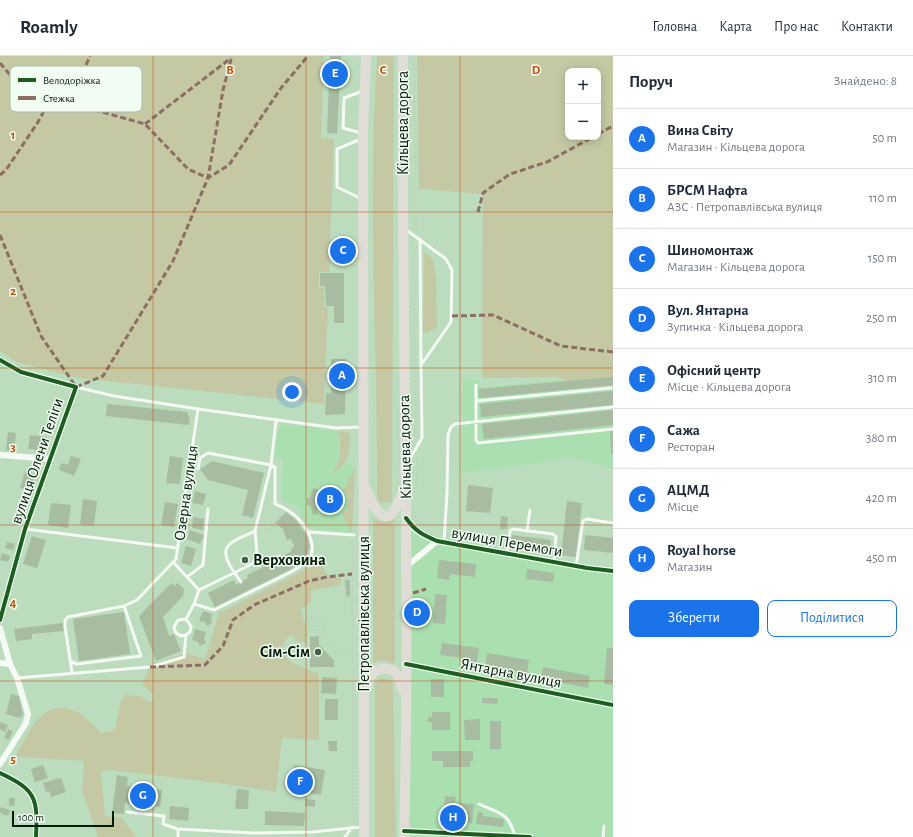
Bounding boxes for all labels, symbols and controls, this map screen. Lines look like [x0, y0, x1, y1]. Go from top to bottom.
text: Roamly [20, 18, 78, 37]
text: Головна [652, 20, 697, 34]
text: Карта [719, 20, 752, 34]
text: Про нас [774, 20, 819, 34]
text: Контакти [841, 20, 893, 34]
pin: E [322, 59, 348, 89]
text: B [226, 64, 234, 77]
text: C [380, 64, 387, 77]
text: D [532, 64, 541, 77]
legend [10, 66, 142, 112]
map controls [565, 68, 601, 140]
button: + [565, 68, 601, 104]
street label: Кільцева дорога [395, 71, 411, 175]
text: Поруч [629, 73, 673, 90]
text: Велодоріжка [43, 75, 100, 86]
text: Знайдено: 8 [834, 75, 897, 88]
text: Стежка [43, 93, 75, 104]
button: − [565, 104, 601, 140]
text: Вина Світу [667, 123, 733, 138]
text: 1 [11, 129, 15, 142]
text: A [638, 132, 646, 145]
text: 50 m [872, 132, 897, 145]
text: Магазин · Кільцева дорога [667, 141, 805, 154]
text: БРСМ Нафта [667, 183, 748, 198]
text: B [638, 192, 646, 205]
text: 110 m [869, 192, 897, 205]
text: АЗС · Петропавлівська вулиця [667, 201, 823, 214]
pin: C [330, 236, 356, 266]
text: Шиномонтаж [667, 243, 753, 258]
text: C [639, 252, 645, 265]
text: 150 m [868, 252, 897, 265]
text: Магазин · Кільцева дорога [667, 261, 805, 274]
text: 2 [10, 285, 16, 298]
text: Вул. Янтарна [667, 303, 749, 318]
text: D [638, 312, 646, 325]
text: 250 m [866, 312, 897, 325]
text: Зупинка · Кільцева дорога [667, 321, 803, 334]
pin: A [329, 361, 355, 391]
text: Офісний центр [667, 363, 761, 378]
text: E [639, 372, 645, 385]
text: 310 m [868, 372, 897, 385]
text: Місце · Кільцева дорога [667, 381, 791, 394]
your location [282, 382, 302, 402]
street label: Кільцева дорога [396, 395, 414, 499]
street label: вулиця Олени Теліги [8, 396, 67, 526]
text: Сажа [667, 423, 700, 438]
text: F [639, 432, 645, 445]
text: 380 m [866, 432, 897, 445]
text: 3 [10, 441, 16, 454]
text: Ресторан [667, 441, 715, 454]
street label: Озерна вулиця [171, 444, 202, 542]
text: АЦМД [667, 483, 709, 498]
pin: B [317, 485, 343, 515]
text: G [638, 492, 646, 505]
text: 420 m [865, 492, 897, 505]
text: Місце [667, 501, 699, 514]
street label: вулиця Перемоги [450, 524, 564, 561]
street label: Петропавлівська вулиця [356, 536, 373, 692]
text: Royal horse [667, 543, 736, 558]
place label: Верховина [253, 552, 326, 568]
text: H [637, 552, 647, 565]
text: 450 m [866, 552, 897, 565]
marker: Верховина [240, 555, 250, 565]
text: Магазин [667, 561, 713, 574]
text: 4 [10, 597, 17, 610]
pin: D [404, 598, 430, 628]
button: Зберегти [629, 600, 759, 637]
button: Поділитися [767, 600, 897, 637]
place label: Сім-Сім [260, 644, 310, 660]
marker: Сім-Сім [313, 647, 323, 657]
street label: Янтарна вулиця [459, 655, 563, 692]
text: 5 [10, 753, 16, 766]
pin: F [287, 767, 313, 797]
pin: G [130, 781, 156, 811]
pin: H [440, 803, 466, 833]
scale bar [12, 809, 114, 828]
text: 100 m [18, 812, 44, 823]

